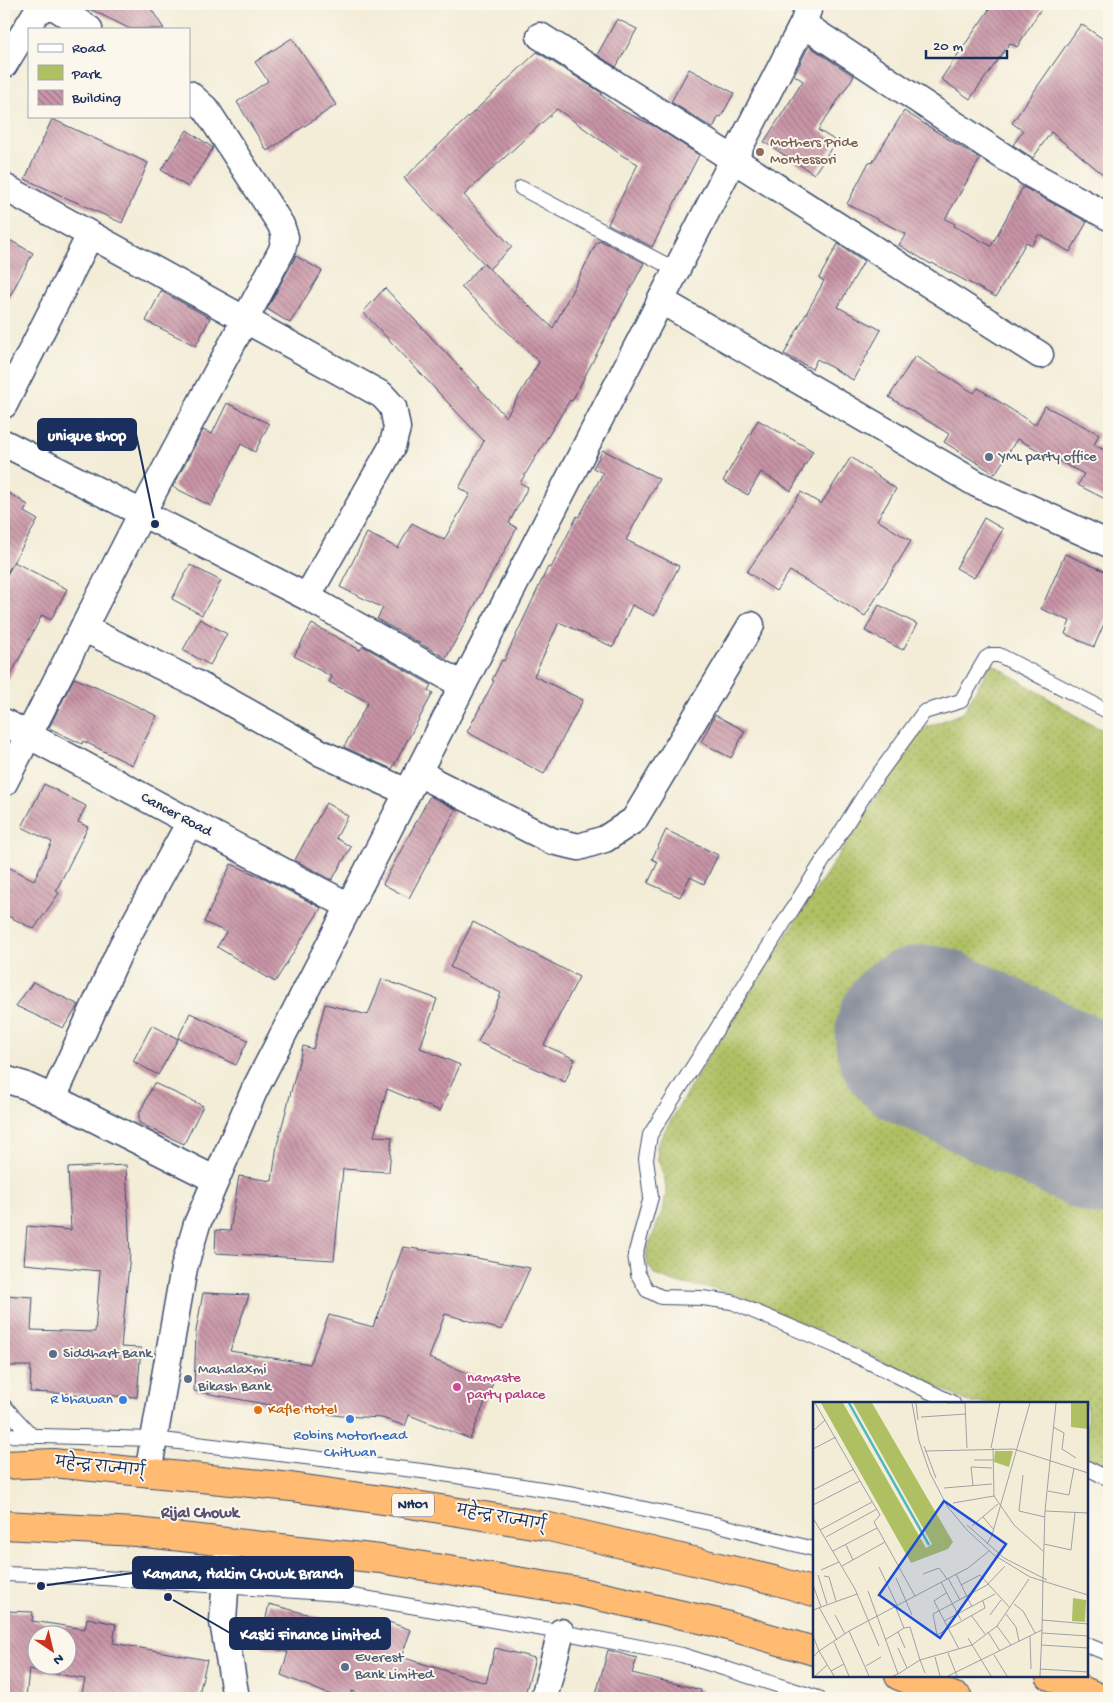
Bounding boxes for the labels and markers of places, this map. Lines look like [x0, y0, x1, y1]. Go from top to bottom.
place label: Mothers Pride Montessori [770, 134, 858, 169]
marker: Mothers Pride Montessori [754, 146, 766, 158]
callout: unique shop [38, 419, 136, 450]
place label: YML party office [997, 448, 1097, 466]
marker: YML party office [983, 451, 995, 463]
place label: Siddhart Bank [63, 1345, 153, 1363]
marker: Siddhart Bank [47, 1348, 59, 1360]
place label: Mahalaxmi Bikash Bank [197, 1361, 272, 1396]
place label: namaste party palace [466, 1369, 546, 1404]
marker: Mahalaxmi Bikash Bank [182, 1373, 194, 1385]
marker: namaste party palace [451, 1381, 463, 1393]
place label: R bhawan [50, 1391, 113, 1409]
marker: R bhawan [117, 1394, 129, 1406]
place label: Kafle Hotel [268, 1401, 337, 1419]
marker: Kafle Hotel [252, 1404, 264, 1416]
marker: Robins Motorhead Chitwan [344, 1413, 356, 1425]
place label: Robins Motorhead Chitwan [293, 1427, 408, 1462]
callout: Kamana, Hakim Chowk Branch [133, 1557, 353, 1588]
callout: Kaski Finance Limited [230, 1618, 390, 1649]
place label: Everest Bank Limited [354, 1649, 435, 1684]
marker: Everest Bank Limited [339, 1661, 351, 1673]

